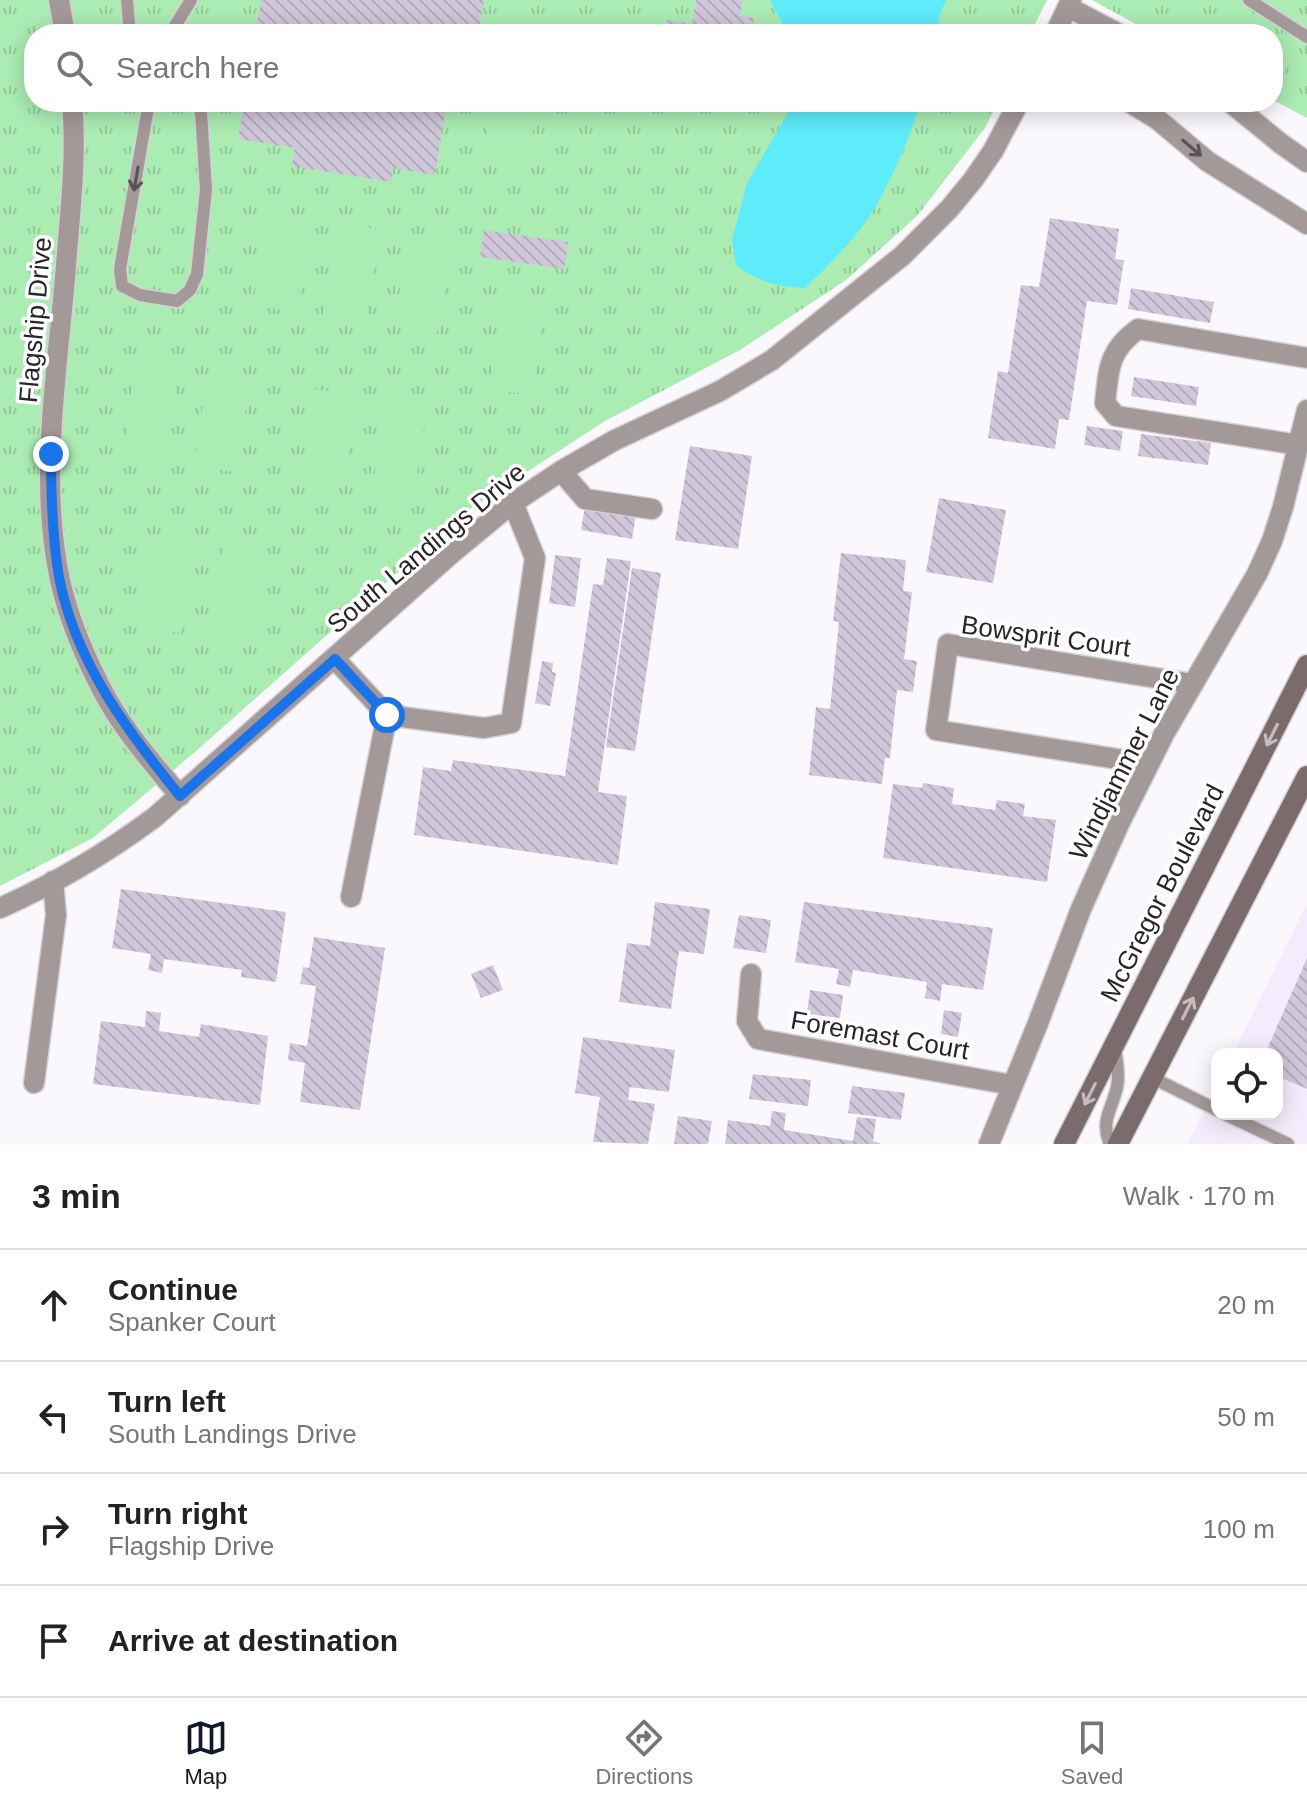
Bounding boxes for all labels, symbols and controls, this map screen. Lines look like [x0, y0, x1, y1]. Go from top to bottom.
search box [24, 24, 1283, 112]
icon: search [52, 46, 96, 90]
text: Search here [116, 51, 279, 84]
one-way arrow [1181, 140, 1202, 157]
one-way arrow [127, 166, 142, 191]
street label: Flagship Drive [13, 236, 57, 404]
route end [33, 436, 69, 472]
street label: South Landings Drive [321, 457, 531, 639]
street label: Bowsprit Court [959, 609, 1133, 663]
street label: Windjammer Lane [1063, 663, 1185, 865]
route start [369, 697, 405, 733]
one-way arrow [1263, 722, 1279, 746]
street label: McGregor Boulevard [1094, 779, 1230, 1007]
one-way arrow [1181, 997, 1197, 1021]
street label: Foremast Court [788, 1005, 972, 1066]
map controls [1211, 1048, 1283, 1120]
button: locate [1211, 1048, 1283, 1120]
one-way arrow [1081, 1081, 1097, 1105]
text: 3 min [32, 1177, 121, 1215]
text: Walk · 170 m [1123, 1181, 1275, 1211]
text: Continue [108, 1273, 238, 1306]
icon: ahead [32, 1283, 76, 1327]
text: 20 m [1217, 1290, 1275, 1320]
text: Spanker Court [108, 1307, 276, 1337]
text: Turn left [108, 1385, 226, 1418]
icon: left [32, 1395, 76, 1439]
text: 50 m [1217, 1402, 1275, 1432]
text: South Landings Drive [108, 1419, 357, 1449]
text: Turn right [108, 1497, 247, 1530]
icon: right [32, 1507, 76, 1551]
text: 100 m [1203, 1514, 1275, 1544]
text: Flagship Drive [108, 1531, 274, 1561]
icon: arrive [32, 1619, 76, 1663]
text: Arrive at destination [108, 1624, 398, 1657]
tab: Map [184, 1716, 228, 1790]
tab: Directions [595, 1716, 693, 1790]
tab: Saved [1061, 1716, 1123, 1790]

